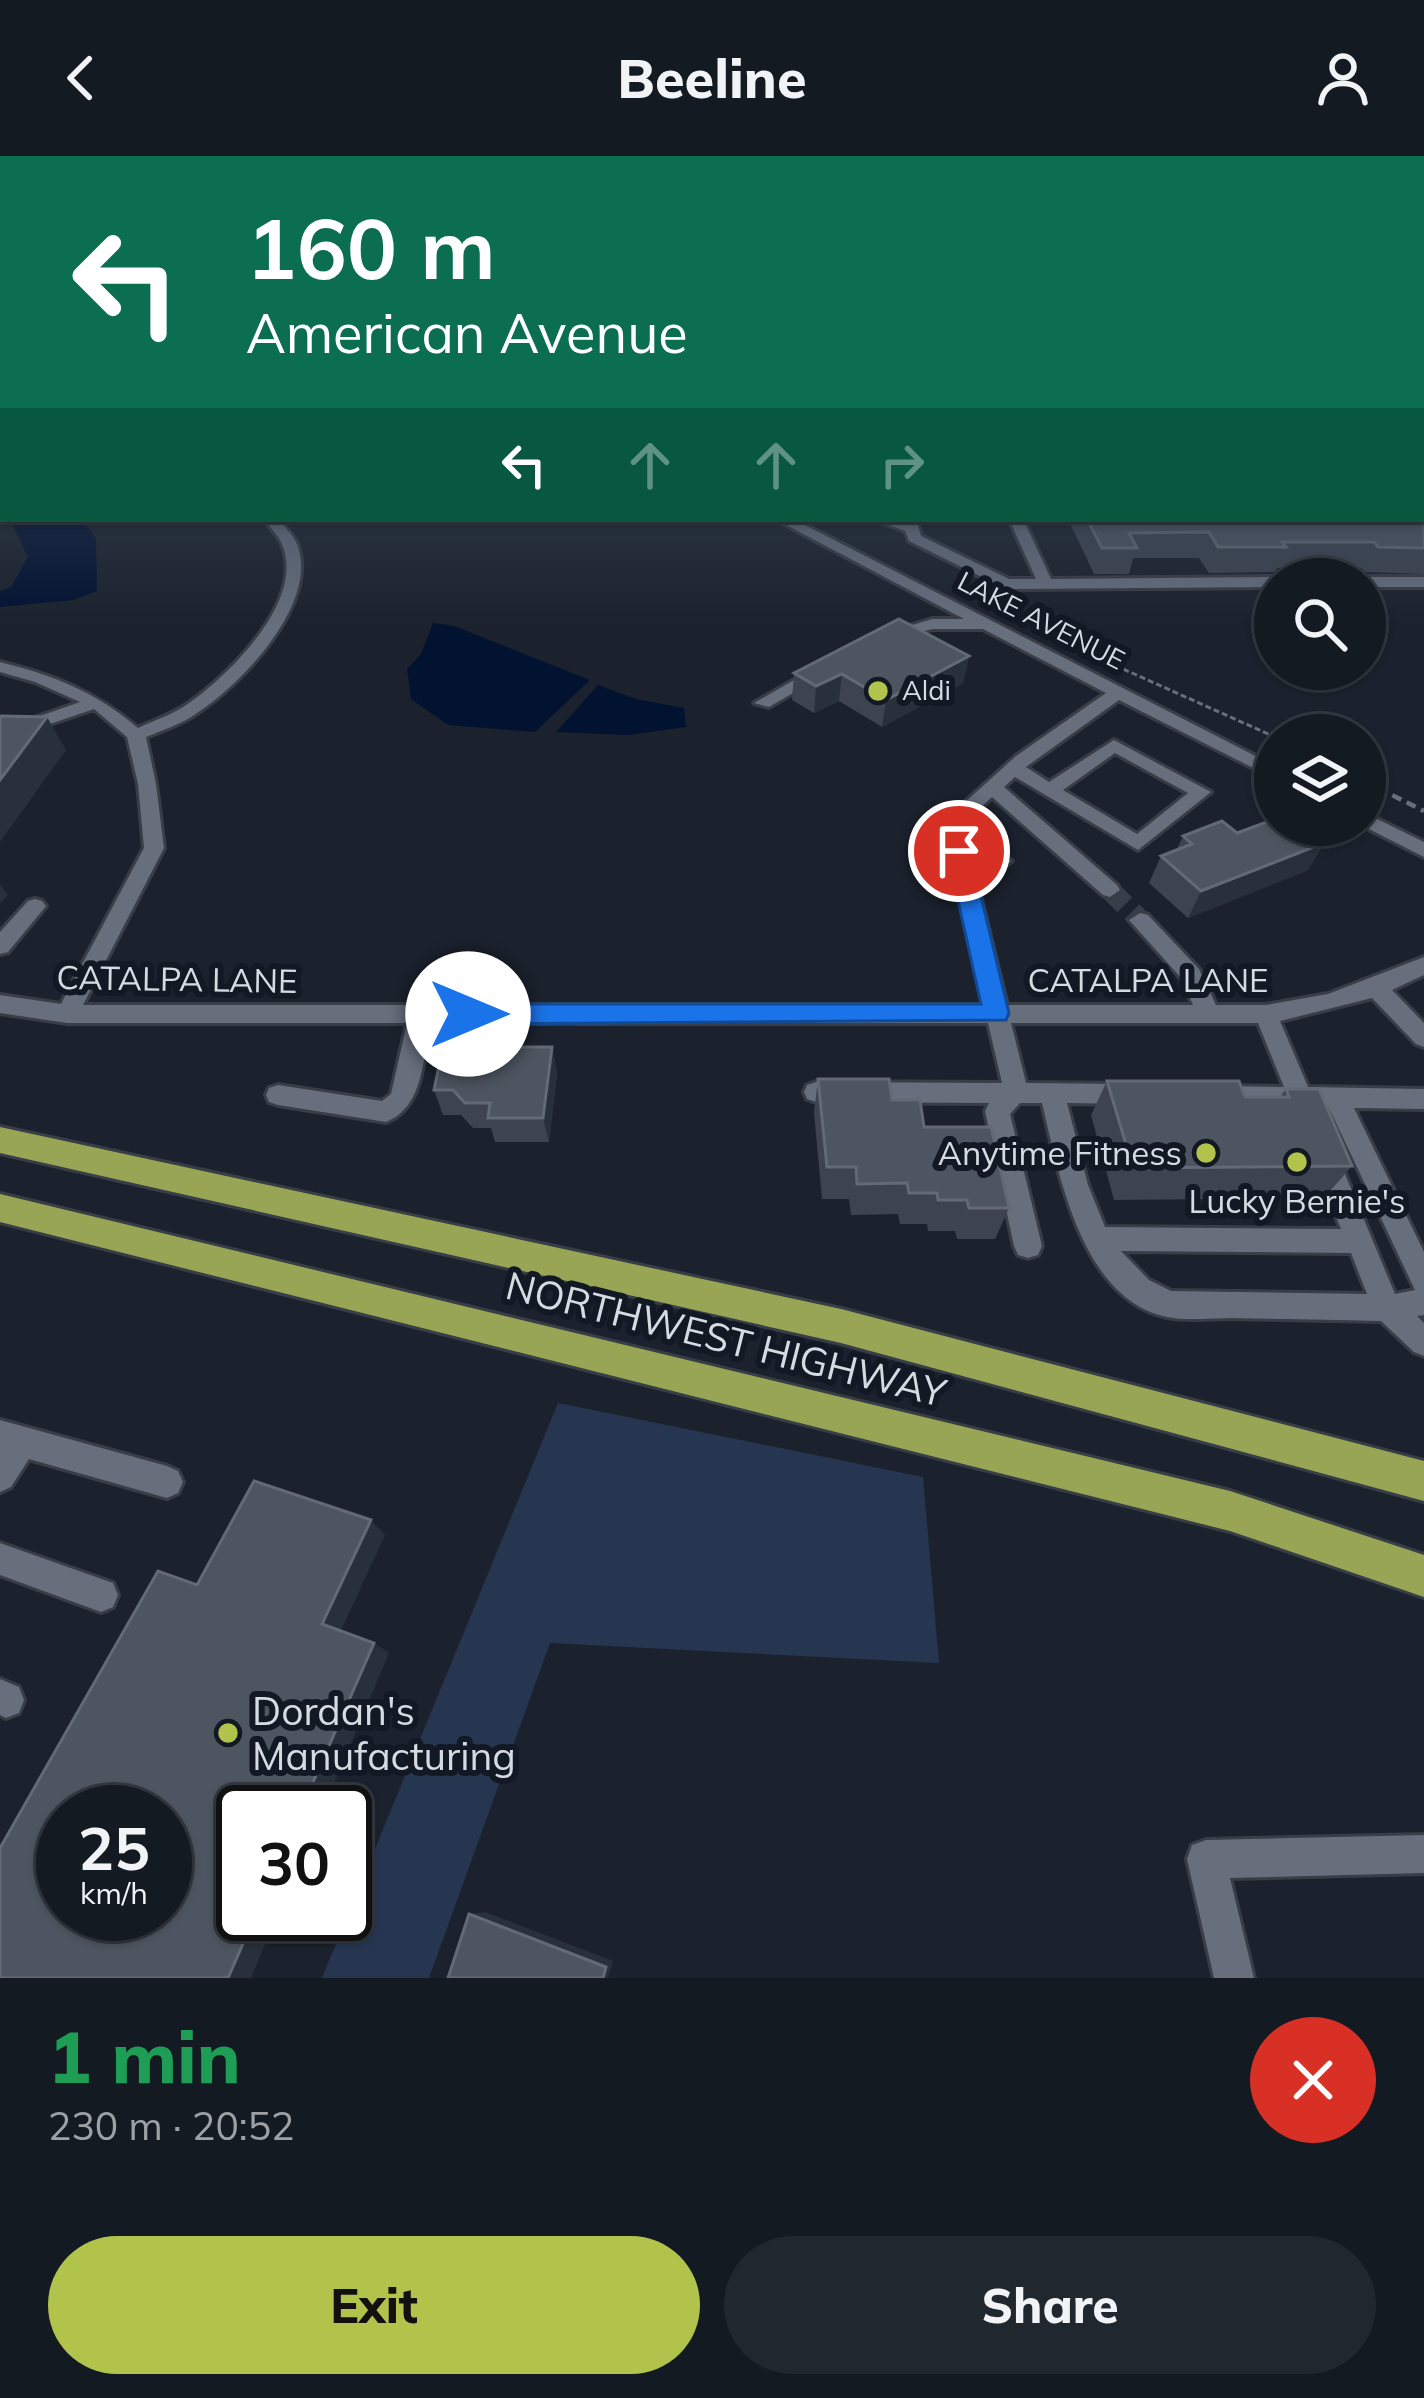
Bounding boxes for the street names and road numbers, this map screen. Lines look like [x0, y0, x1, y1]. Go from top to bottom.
street label: LAKE AVENUE [952, 563, 1131, 677]
street label: CATALPA LANE [56, 956, 298, 1001]
street label: CATALPA LANE [1028, 959, 1269, 1000]
street label: NORTHWEST HIGHWAY [501, 1260, 952, 1417]

